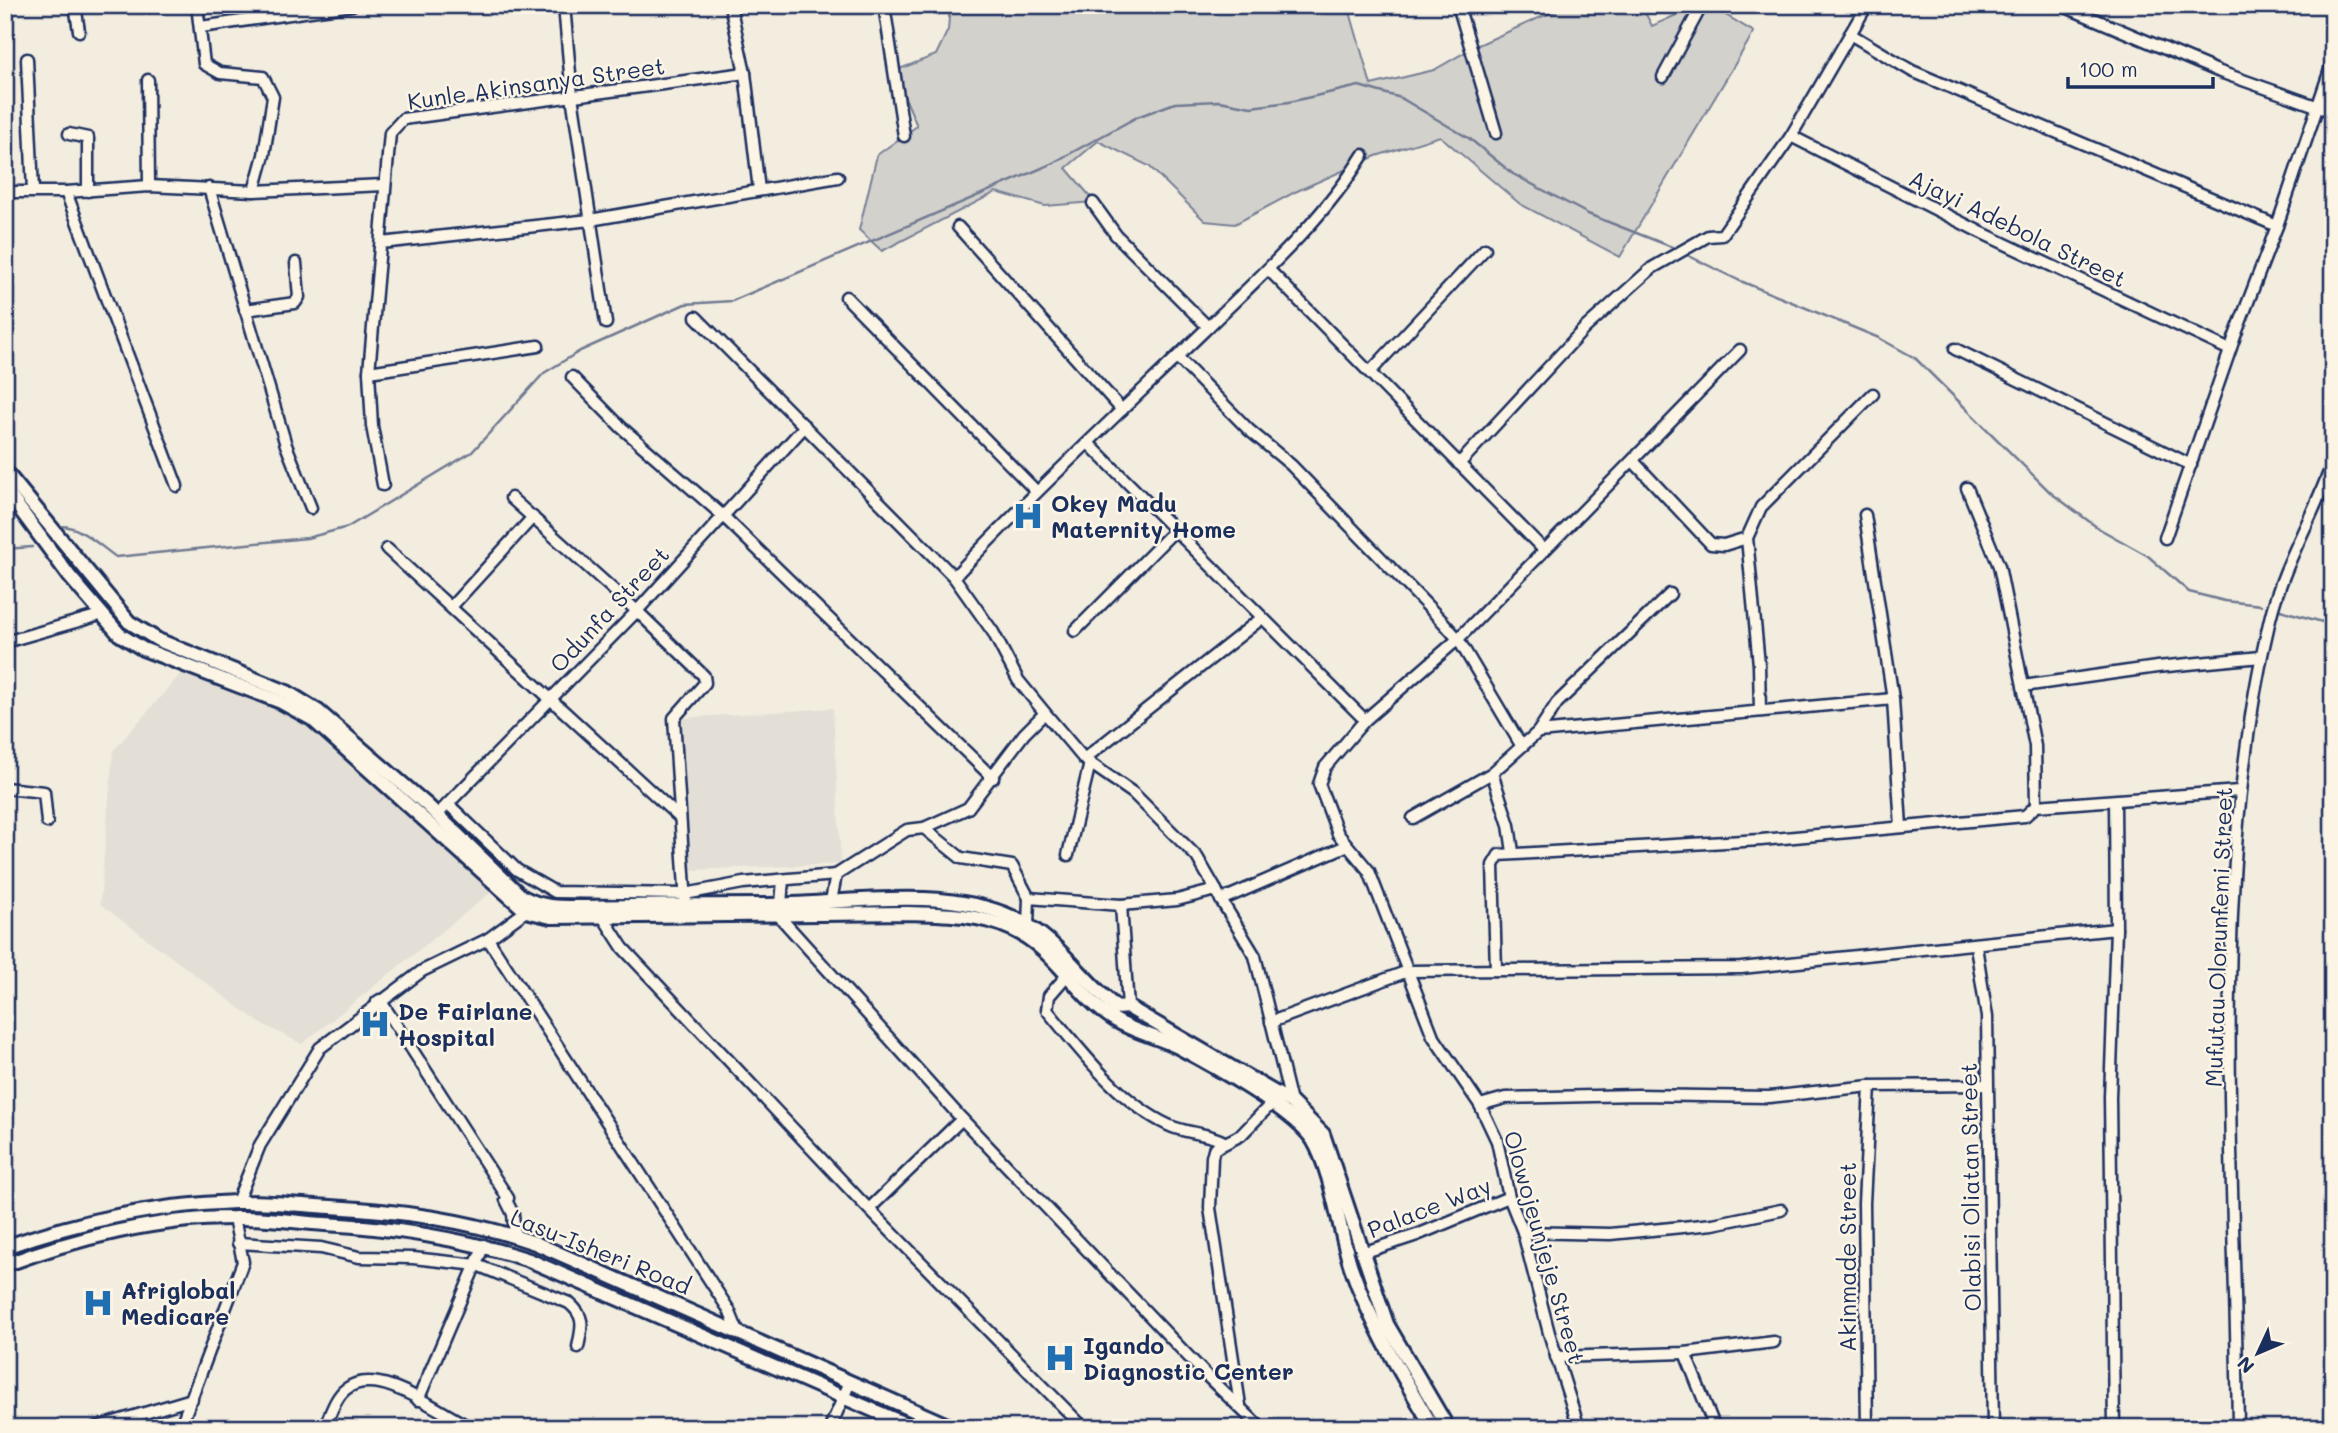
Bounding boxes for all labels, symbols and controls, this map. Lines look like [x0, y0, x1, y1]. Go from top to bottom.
scale bar [2068, 46, 2214, 90]
street label: Kunle Akinsanya Street [405, 50, 667, 116]
text: 100 m [2079, 55, 2138, 82]
street label: Ajayi Adebola Street [1904, 162, 2132, 294]
place label: Okey Madu Maternity Home [1051, 488, 1236, 544]
hospital icon: Okey Madu Maternity Home [1011, 499, 1045, 533]
street label: Odunfa Street [543, 540, 675, 678]
street label: Mufutau Olorunfemi Street [2198, 786, 2238, 1088]
place label: De Fairlane Hospital [398, 996, 532, 1052]
hospital icon: De Fairlane Hospital [358, 1007, 392, 1041]
street label: Olabisi Oliatan Street [1953, 1062, 1987, 1312]
street label: Olowojeunjeje Street [1497, 1127, 1593, 1367]
street label: Akinmade Street [1832, 1162, 1862, 1352]
street label: Palace Way [1363, 1170, 1495, 1244]
street label: Lasu-Isheri Road [507, 1201, 695, 1301]
place label: Afriglobal Medicare [121, 1275, 235, 1331]
hospital icon: Afriglobal Medicare [81, 1286, 115, 1320]
north arrow [2222, 1318, 2292, 1388]
place label: Igando Diagnostic Center [1083, 1330, 1294, 1386]
hospital icon: Igando Diagnostic Center [1043, 1341, 1077, 1375]
text: N [2231, 1351, 2259, 1379]

